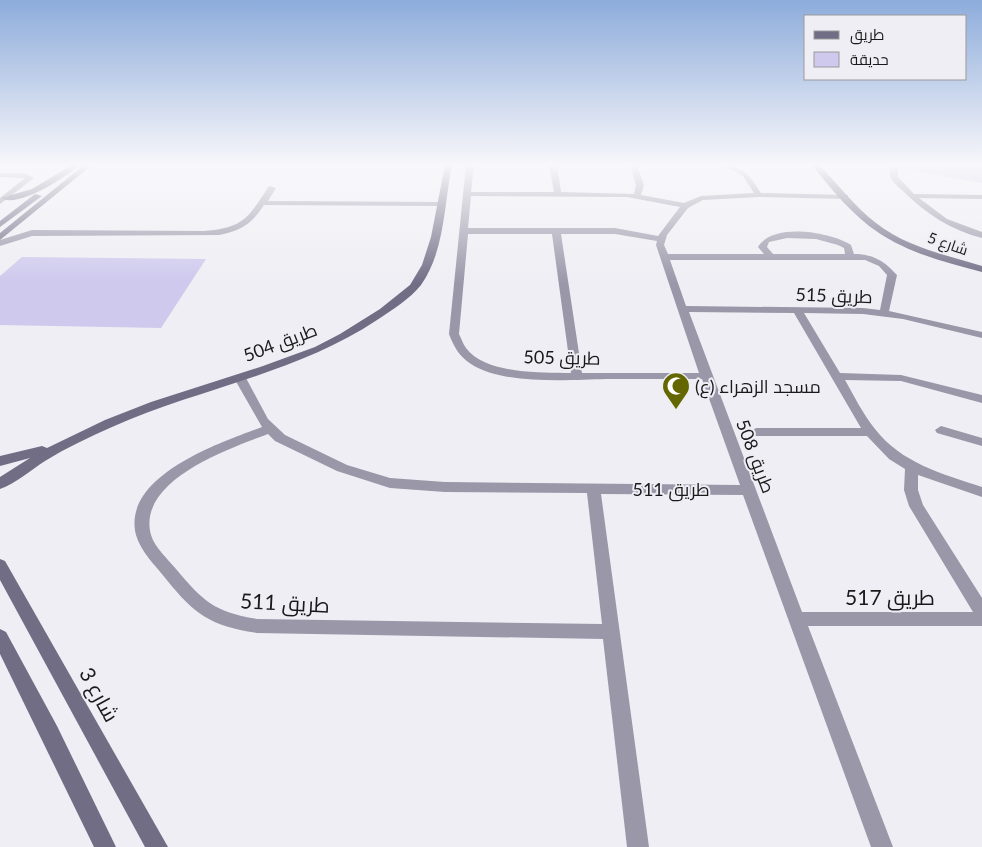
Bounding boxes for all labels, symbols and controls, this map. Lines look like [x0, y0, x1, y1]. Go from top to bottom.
legend [804, 15, 967, 80]
text: طريق [850, 25, 884, 45]
text: حديقة [850, 50, 889, 68]
street label: شارع 5 [924, 228, 971, 261]
street label: طريق 515 [795, 283, 873, 309]
street label: طريق 504 [240, 318, 321, 368]
street label: طريق 505 [523, 345, 601, 371]
mosque icon: مسجد الزهراء (ع) [661, 371, 691, 410]
place label: مسجد الزهراء (ع) [695, 375, 821, 399]
street label: طريق 508 [730, 416, 780, 497]
street label: طريق 511 [632, 478, 710, 502]
street label: طريق 517 [845, 584, 935, 611]
street label: طريق 511 [239, 587, 331, 619]
street label: شارع 3 [72, 662, 125, 727]

